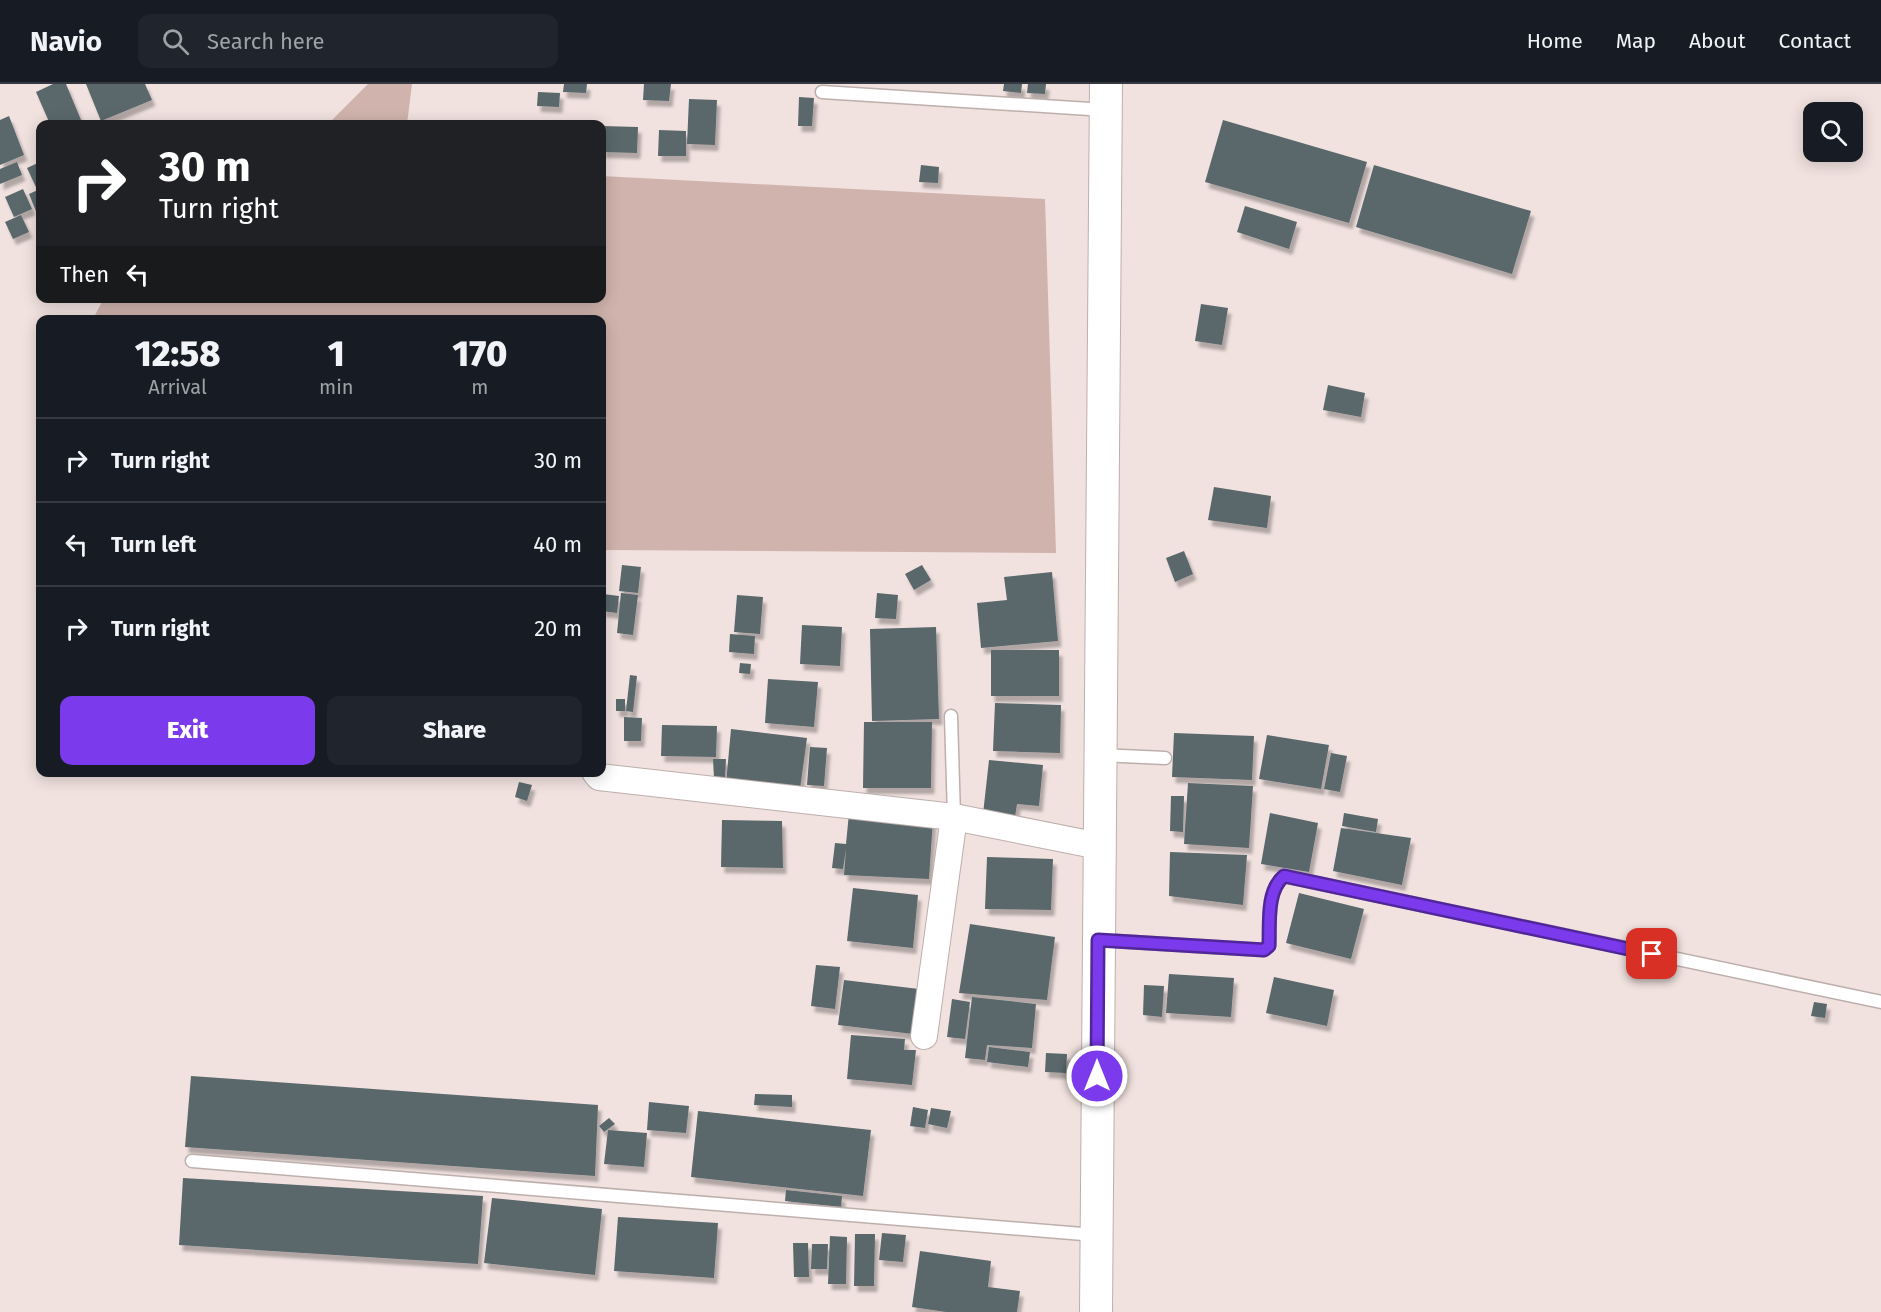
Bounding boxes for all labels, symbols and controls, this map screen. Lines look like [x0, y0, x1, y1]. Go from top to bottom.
search box [138, 14, 558, 68]
text: Navio [30, 25, 102, 58]
icon: search [159, 25, 192, 58]
text: Search here [207, 28, 325, 55]
text: Home [1527, 28, 1583, 54]
text: Map [1616, 28, 1656, 54]
text: About [1689, 28, 1746, 54]
text: Contact [1779, 28, 1851, 54]
map controls [1803, 102, 1863, 162]
button: search [1803, 102, 1863, 162]
text: 30 m [159, 142, 251, 192]
icon: right [60, 144, 138, 222]
text: Turn right [159, 193, 279, 225]
icon: left [121, 258, 154, 291]
text: Then [60, 261, 109, 288]
text: 12:58 [135, 332, 220, 376]
text: 1 [328, 332, 345, 376]
text: 170 [452, 332, 507, 376]
text: Arrival [148, 375, 207, 399]
text: min [319, 375, 354, 399]
text: m [471, 375, 488, 399]
icon: right [60, 444, 93, 477]
text: Turn right [111, 447, 210, 474]
text: 30 m [534, 447, 582, 474]
icon: left [60, 528, 93, 561]
text: Turn left [111, 531, 196, 558]
text: 40 m [533, 531, 582, 558]
icon: right [60, 612, 93, 645]
text: Turn right [111, 615, 210, 642]
text: 20 m [534, 615, 582, 642]
button: Exit [60, 696, 315, 765]
button: Share [327, 696, 582, 765]
pin [1626, 928, 1677, 979]
icon: arrive [1635, 937, 1668, 970]
position arrow [1065, 1044, 1129, 1108]

